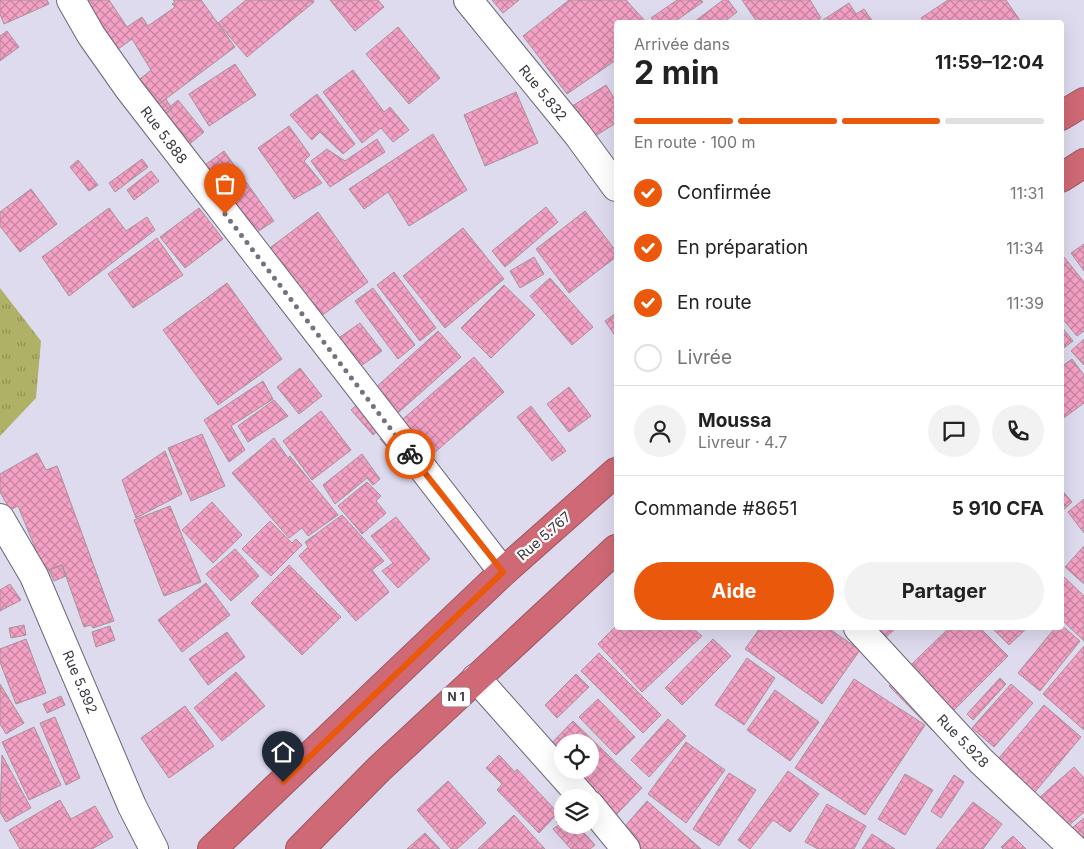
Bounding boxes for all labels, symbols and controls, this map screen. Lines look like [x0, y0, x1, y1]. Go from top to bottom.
text: Arrivée dans [634, 34, 730, 54]
text: 11:59–12:04 [935, 51, 1044, 74]
text: 2 min [634, 53, 720, 92]
street label: Rue 5.832 [516, 61, 571, 124]
street label: Rue 5.888 [137, 103, 191, 167]
text: En route · 100 m [634, 132, 756, 152]
pin [204, 163, 246, 214]
icon: bag [211, 170, 239, 198]
icon: check [634, 179, 662, 207]
text: Confirmée [677, 181, 771, 204]
text: 11:31 [1010, 183, 1044, 203]
icon: check [634, 234, 662, 262]
text: En préparation [677, 236, 808, 259]
text: 11:34 [1006, 238, 1044, 258]
icon: check [634, 289, 662, 317]
text: En route [677, 291, 752, 314]
text: 11:39 [1007, 293, 1044, 313]
text: Livrée [677, 346, 732, 369]
button: person [634, 405, 686, 457]
button: chat [928, 405, 980, 457]
button: phone [992, 405, 1044, 457]
text: Moussa [698, 409, 772, 432]
courier [385, 429, 435, 479]
text: Livreur · 4.7 [698, 432, 787, 452]
icon: bike [396, 440, 424, 468]
text: Commande #8651 [634, 497, 797, 520]
text: 5 910 CFA [952, 497, 1044, 520]
street label: Rue 5.767 [513, 508, 574, 564]
button: Aide [634, 562, 834, 620]
button: Partager [844, 562, 1044, 620]
street label: Rue 5.892 [60, 648, 101, 716]
road number: N 1 [442, 688, 470, 706]
street label: Rue 5.928 [934, 711, 993, 771]
pin [262, 731, 304, 782]
map controls [554, 734, 599, 834]
button: locate [554, 734, 599, 779]
icon: home [269, 738, 297, 766]
button: layers [554, 789, 599, 834]

